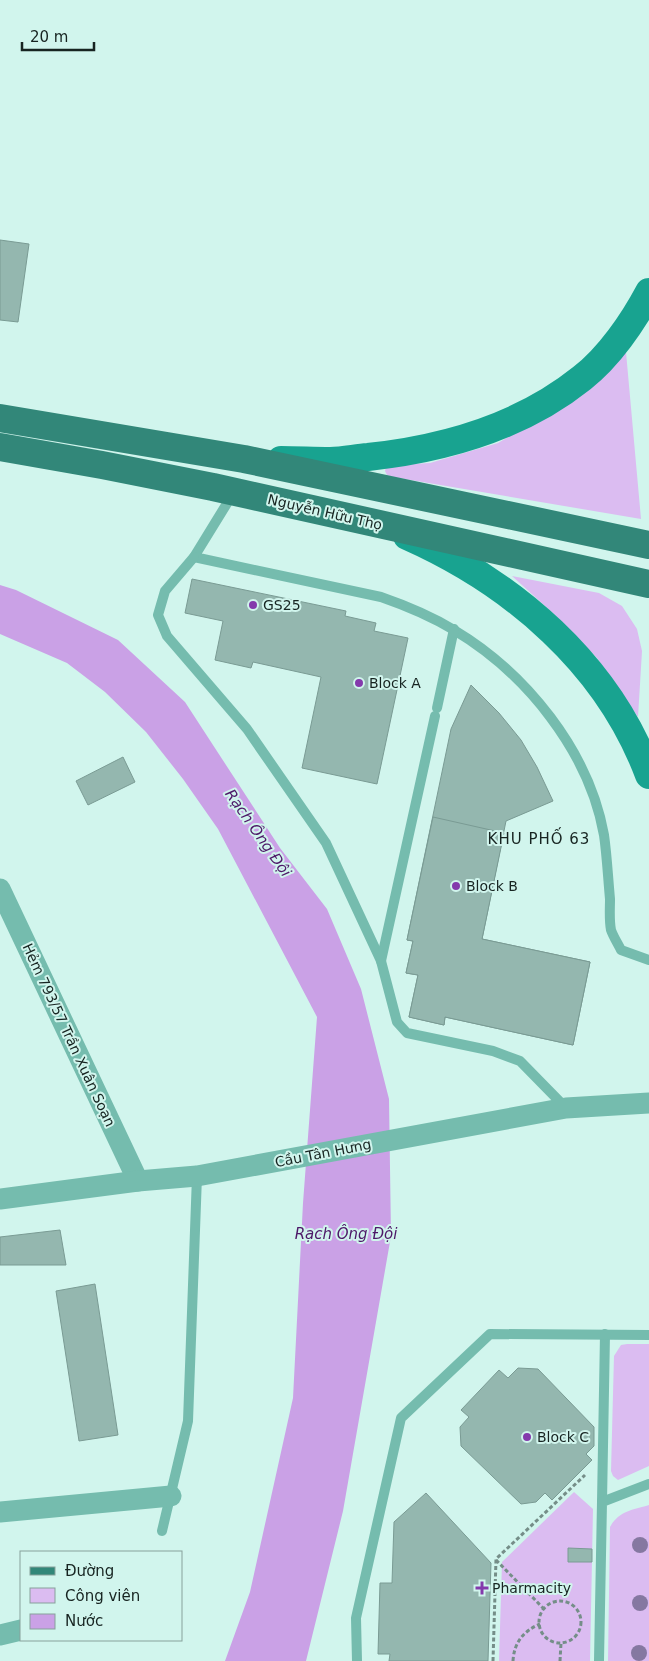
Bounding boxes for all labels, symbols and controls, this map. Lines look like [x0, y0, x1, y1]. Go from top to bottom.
scale bar [22, 20, 95, 52]
text: 20 m [30, 28, 68, 46]
street label: Nguyễn Hữu Thọ [266, 491, 384, 533]
place label: GS25 [263, 597, 301, 613]
marker: GS25 [247, 599, 259, 611]
place label: Block A [369, 675, 421, 691]
marker: Block A [353, 677, 365, 689]
water label: Rạch Ông Đội [221, 785, 296, 881]
district label: KHU PHỐ 63 [488, 827, 590, 848]
place label: Block B [466, 878, 518, 894]
marker: Block B [450, 880, 462, 892]
street label: Hẻm 793/57 Trần Xuân Soạn [19, 941, 119, 1129]
street label: Cầu Tân Hưng [274, 1136, 372, 1170]
water label: Rạch Ông Đội [295, 1224, 398, 1243]
place label: Block C [537, 1429, 589, 1445]
marker: Block C [521, 1431, 533, 1443]
legend [20, 1551, 182, 1641]
text: Đường [65, 1562, 114, 1580]
place label: Pharmacity [492, 1580, 571, 1596]
marker: Pharmacity [476, 1582, 488, 1594]
text: Công viên [65, 1587, 140, 1605]
text: Nước [65, 1612, 103, 1630]

